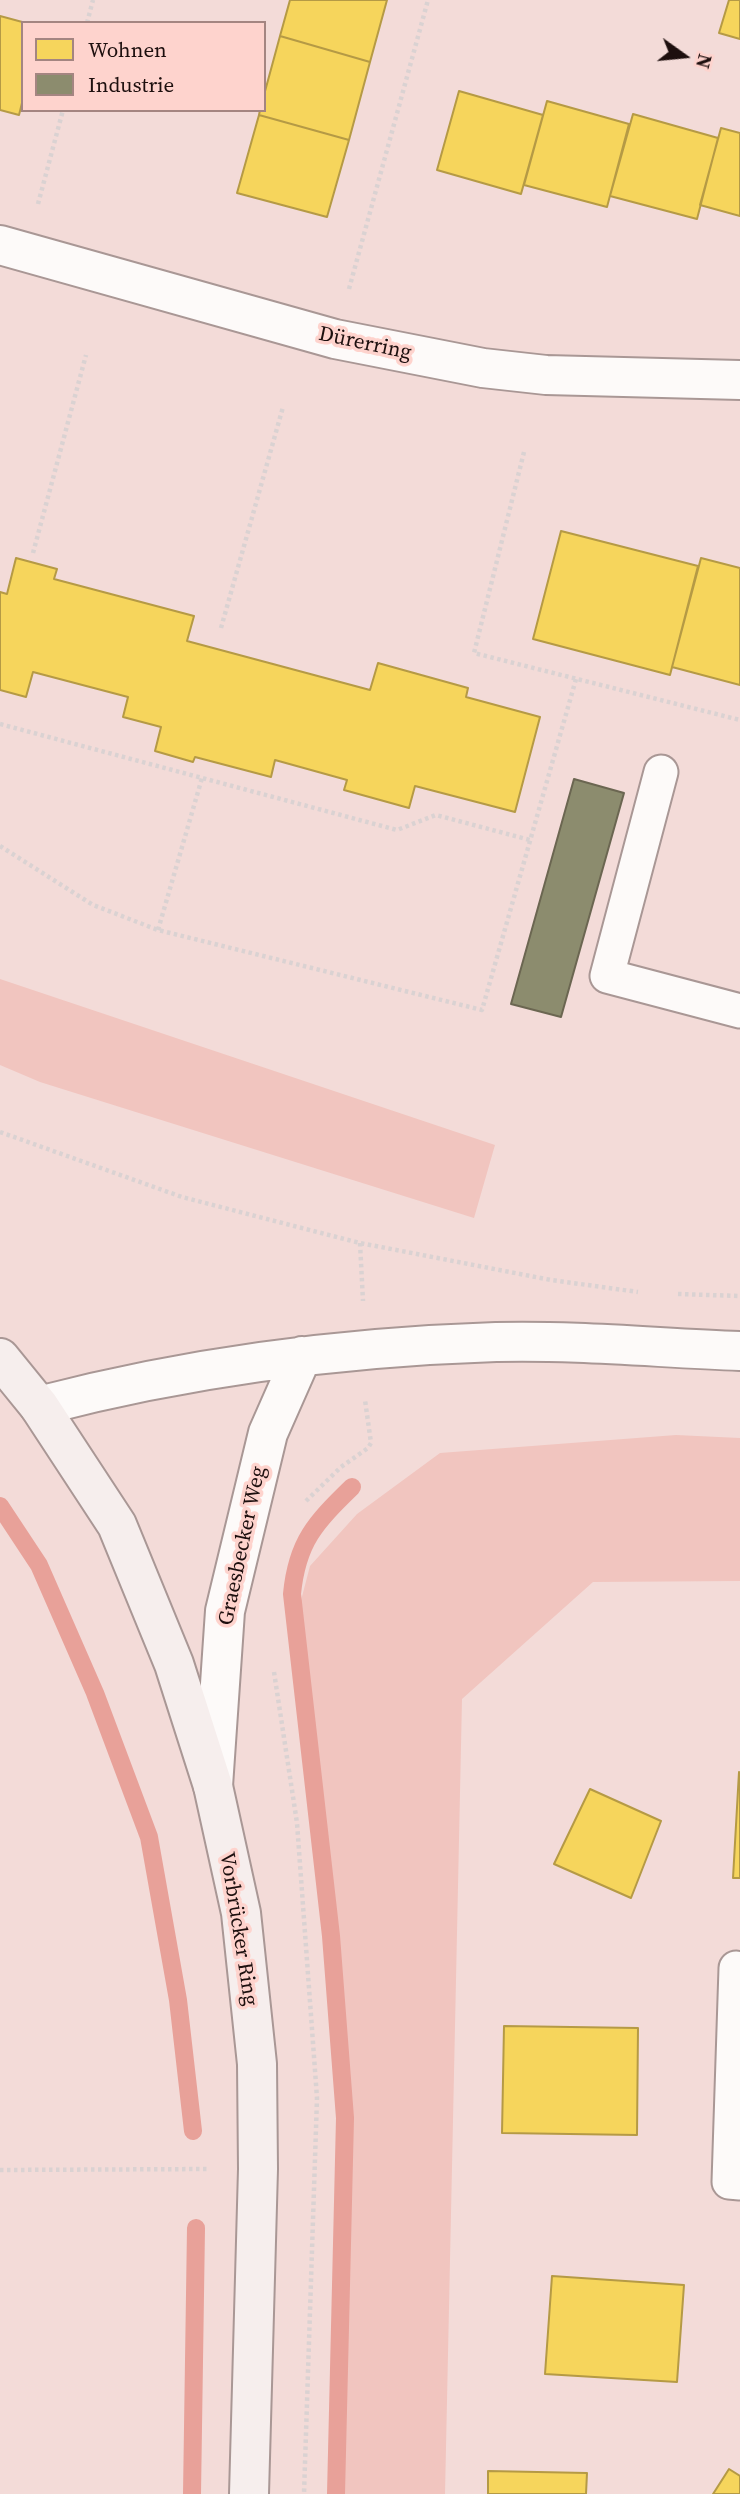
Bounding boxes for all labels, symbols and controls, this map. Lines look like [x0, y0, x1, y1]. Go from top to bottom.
legend [21, 21, 266, 112]
north arrow [649, 21, 719, 91]
text: Wohnen [88, 35, 167, 64]
text: N [690, 51, 719, 71]
text: Industrie [88, 70, 174, 99]
street label: Dürerring [316, 322, 414, 366]
street label: Graesbecker Weg [214, 1464, 272, 1628]
street label: Vorbrücker Ring [213, 1850, 263, 2008]

